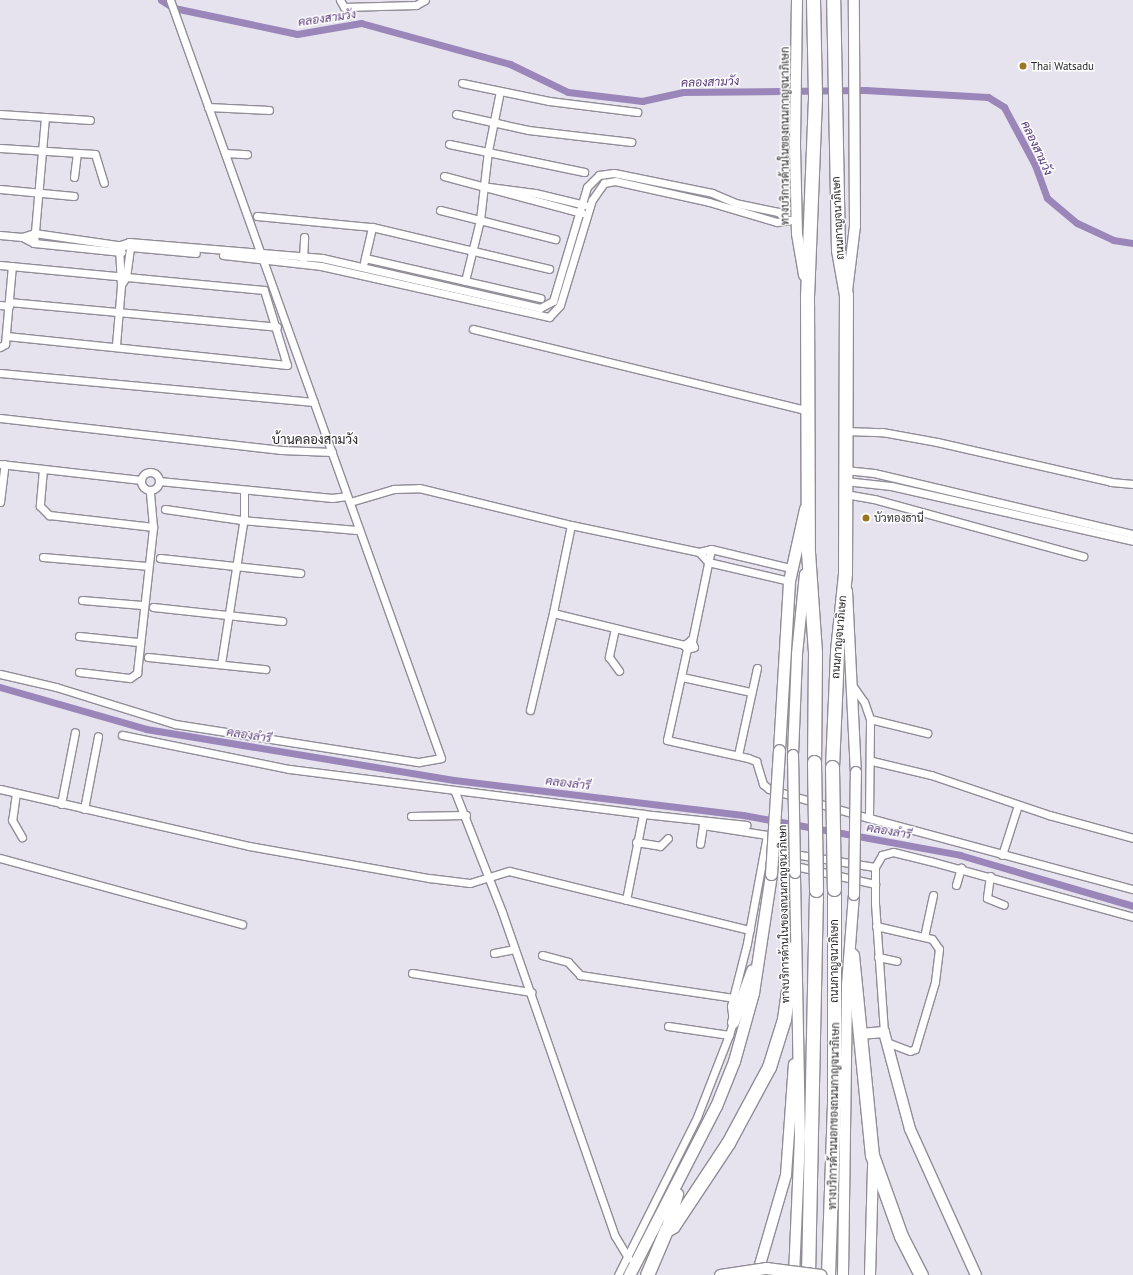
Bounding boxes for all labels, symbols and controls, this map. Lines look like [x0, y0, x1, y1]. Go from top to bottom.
water label: คลองสามวัง [297, 7, 357, 29]
street label: ทางบริการด้านในของถนนกาญจนาภิเษก [778, 47, 792, 225]
place label: Thai Watsadu [1031, 59, 1094, 73]
marker: Thai Watsadu [1018, 61, 1028, 71]
water label: คลองสามวัง [681, 74, 739, 90]
water label: คลองสามวัง [1018, 118, 1056, 178]
street label: ถนนกาญจนาภิเษก [829, 176, 847, 260]
district label: บ้านคลองสามวัง [272, 432, 358, 448]
place label: บัวทองธานี [874, 511, 924, 525]
marker: บัวทองธานี [861, 513, 871, 523]
street label: ถนนกาญจนาภิเษก [829, 595, 849, 679]
water label: คลองลำรี [226, 724, 272, 746]
water label: คลองลำรี [545, 773, 591, 793]
water label: คลองลำรี [865, 820, 913, 842]
street label: ทางบริการด้านในของถนนกาญจนาภิเษก [776, 825, 792, 1003]
street label: ถนนกาญจนาภิเษก [827, 919, 841, 1003]
street label: ทางบริการด้านนอกของถนนกาญจนาภิเษก [826, 1022, 842, 1210]

